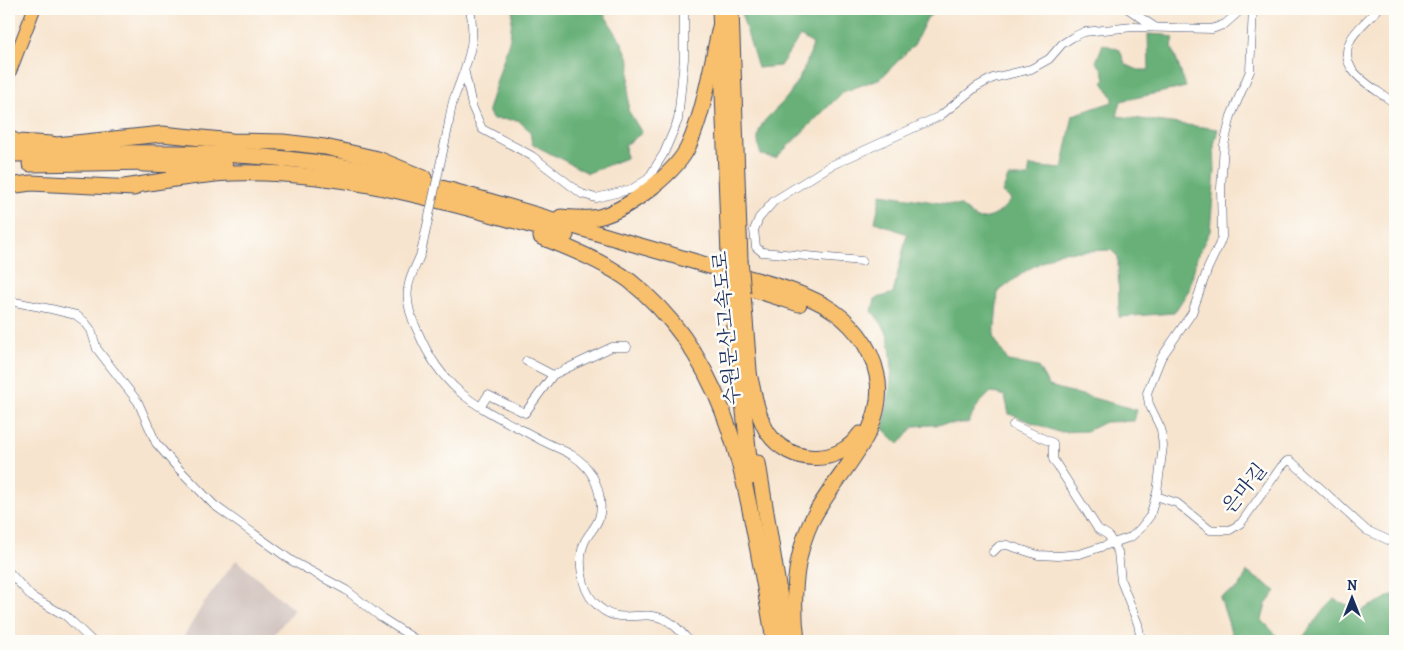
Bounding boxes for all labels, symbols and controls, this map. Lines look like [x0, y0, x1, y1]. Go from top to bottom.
street label: 수원문산고속도로 [706, 250, 747, 406]
street label: 은마길 [1216, 457, 1273, 519]
north arrow [1326, 572, 1376, 622]
text: N [1347, 576, 1357, 595]

